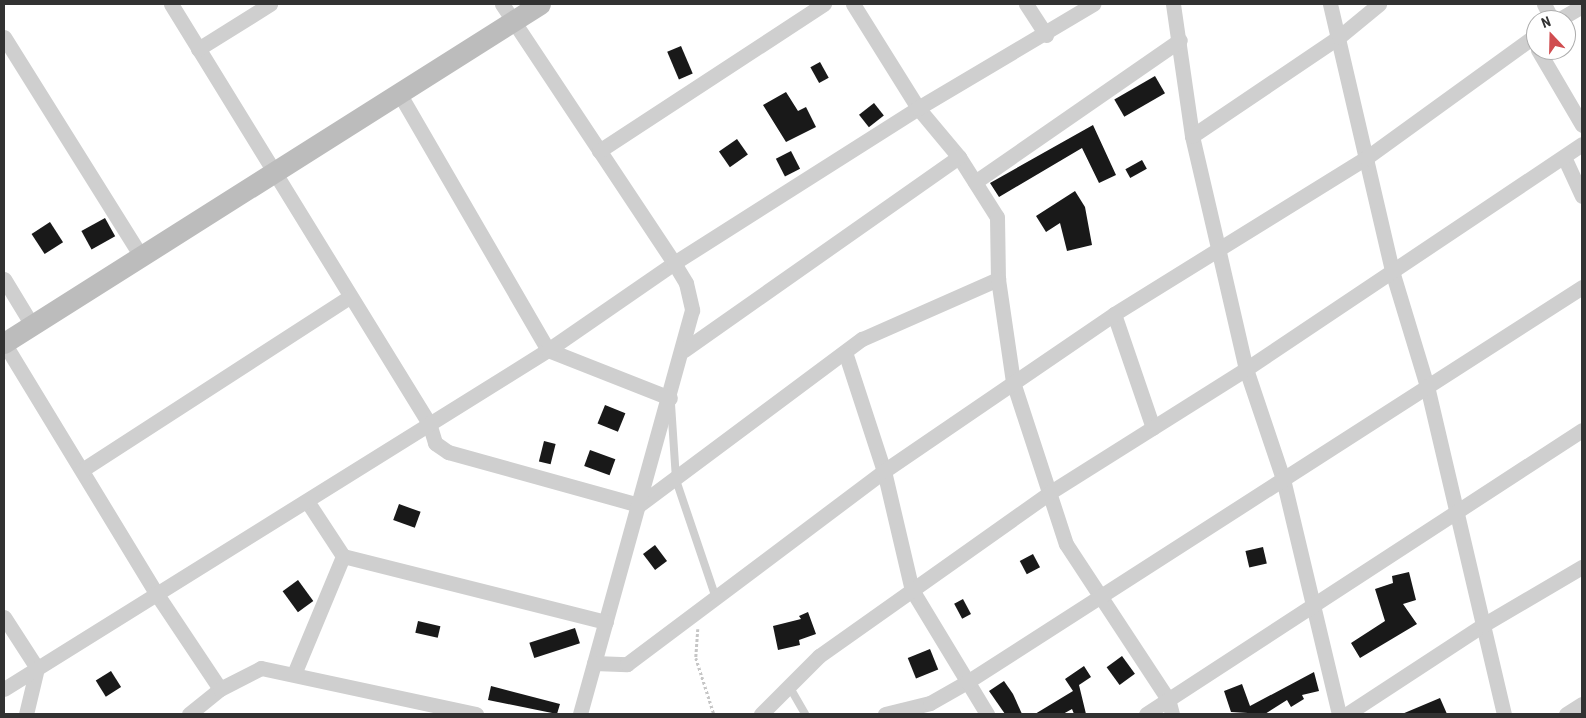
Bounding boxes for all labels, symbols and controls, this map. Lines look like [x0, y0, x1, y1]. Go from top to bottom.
north arrow [1526, 10, 1576, 60]
text: N [1539, 13, 1553, 31]

